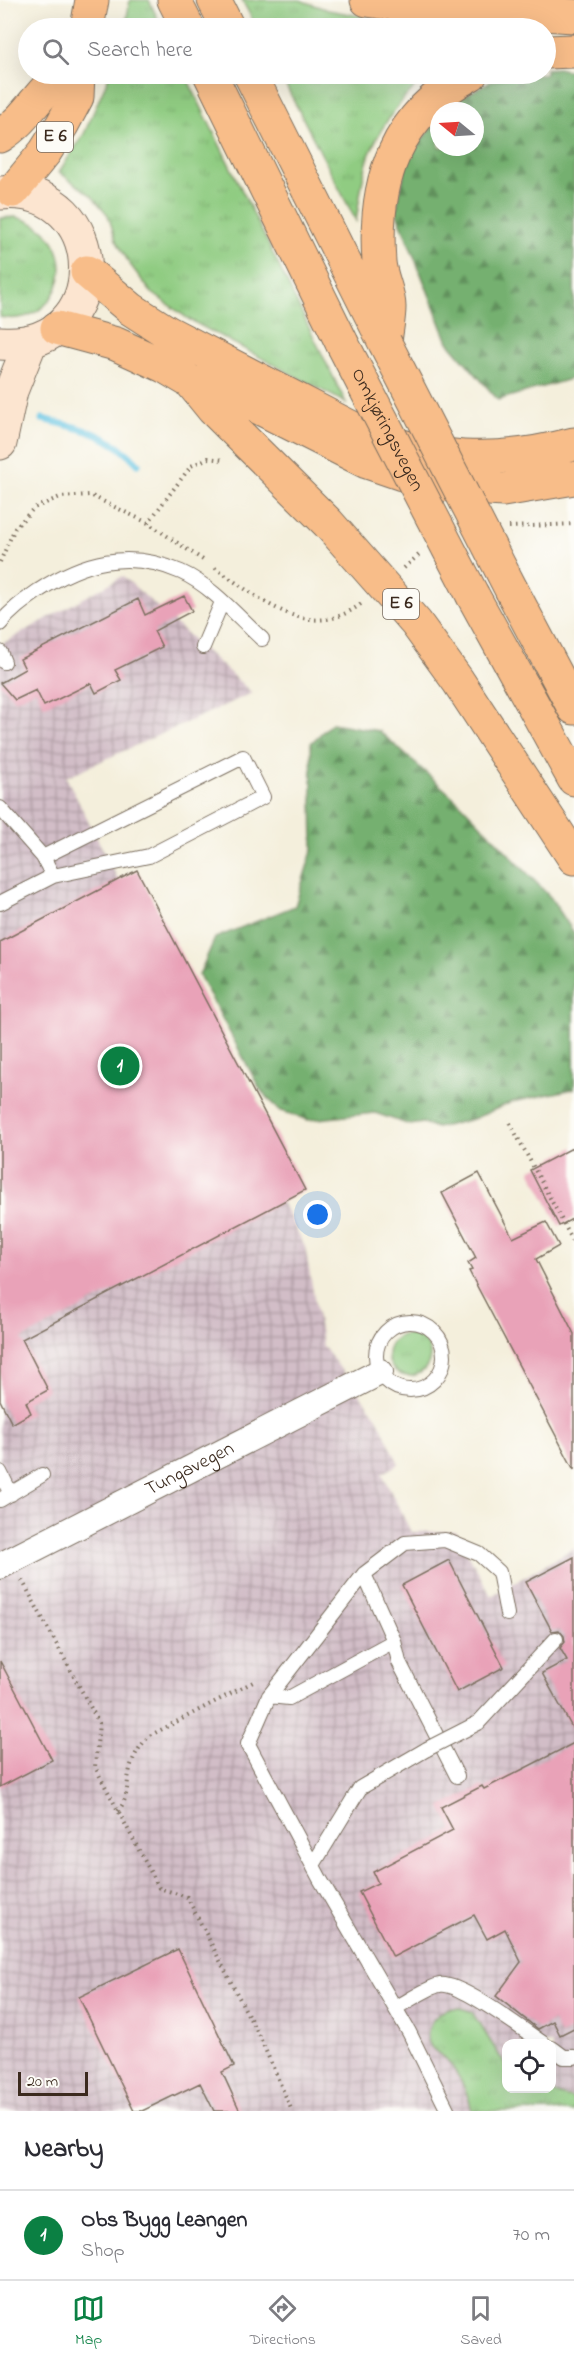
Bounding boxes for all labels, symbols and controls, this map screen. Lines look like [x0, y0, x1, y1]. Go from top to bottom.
search box [18, 18, 556, 84]
icon: search [39, 35, 72, 68]
text: Search here [87, 35, 192, 67]
north arrow [430, 102, 484, 156]
road number: E 6 [37, 122, 73, 152]
street label: Omkjøringsvegen [343, 363, 431, 497]
road number: E 6 [383, 589, 419, 619]
pin: 1 [100, 1044, 140, 1088]
your location [303, 1200, 332, 1229]
street label: Tungavegen [140, 1434, 239, 1504]
map controls [502, 2039, 556, 2093]
button: locate [502, 2039, 556, 2093]
scale bar [18, 2069, 88, 2096]
text: 20 m [27, 2070, 58, 2094]
text: Nearby [24, 2131, 103, 2169]
text: Obs Bygg Leangen [81, 2205, 247, 2237]
text: 1 [40, 2221, 47, 2250]
text: 70 m [513, 2221, 550, 2250]
text: Shop [81, 2237, 125, 2266]
tab: Map [72, 2292, 105, 2352]
tab: Directions [249, 2292, 316, 2352]
tab: Saved [460, 2292, 502, 2352]

